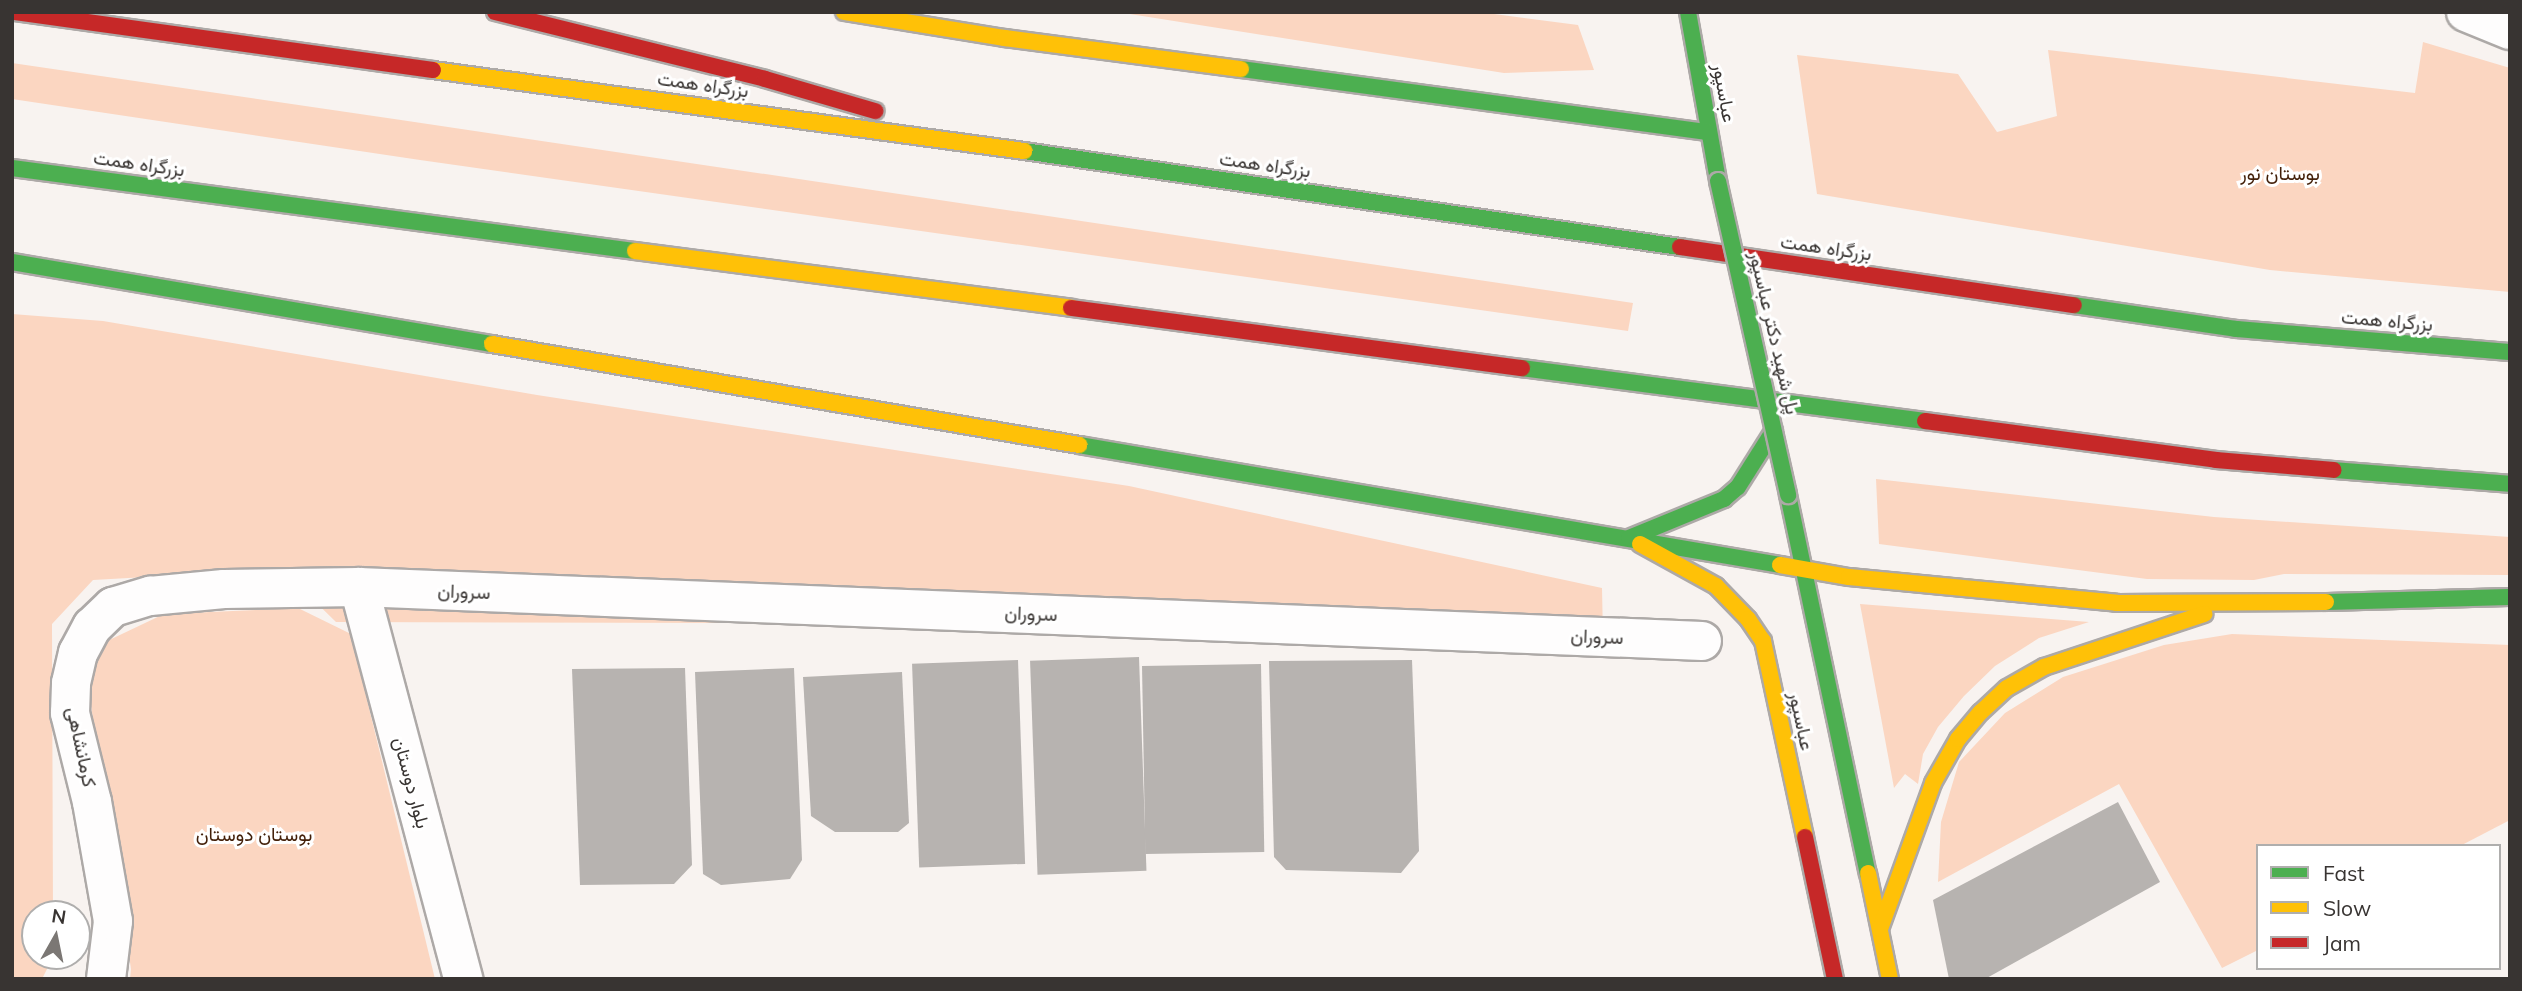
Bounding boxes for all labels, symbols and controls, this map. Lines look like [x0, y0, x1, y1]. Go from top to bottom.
street label: عباسپور [1708, 62, 1740, 124]
street label: بزرگراه همت [656, 67, 750, 103]
street label: بزرگراه همت [92, 146, 186, 182]
street label: بزرگراه همت [1218, 147, 1312, 183]
park label: بوستان نور [2240, 163, 2320, 185]
street label: بزرگراه همت [1779, 230, 1873, 266]
street label: پل شهید دکتر عباسپور [1744, 249, 1804, 417]
street label: بزرگراه همت [2340, 306, 2434, 336]
street label: سروران [437, 580, 491, 604]
street label: سروران [1004, 602, 1058, 626]
street label: سروران [1570, 625, 1624, 649]
street label: عباسپور [1784, 690, 1818, 752]
street label: کرمانشاهی [61, 705, 101, 789]
street label: بلوار دوستان [388, 735, 434, 831]
park label: بوستان دوستان [196, 824, 312, 846]
legend [2256, 844, 2501, 970]
text: Fast [2323, 860, 2365, 886]
text: Slow [2323, 895, 2371, 921]
north arrow [21, 900, 91, 970]
text: N [50, 903, 68, 929]
text: Jam [2323, 930, 2361, 956]

